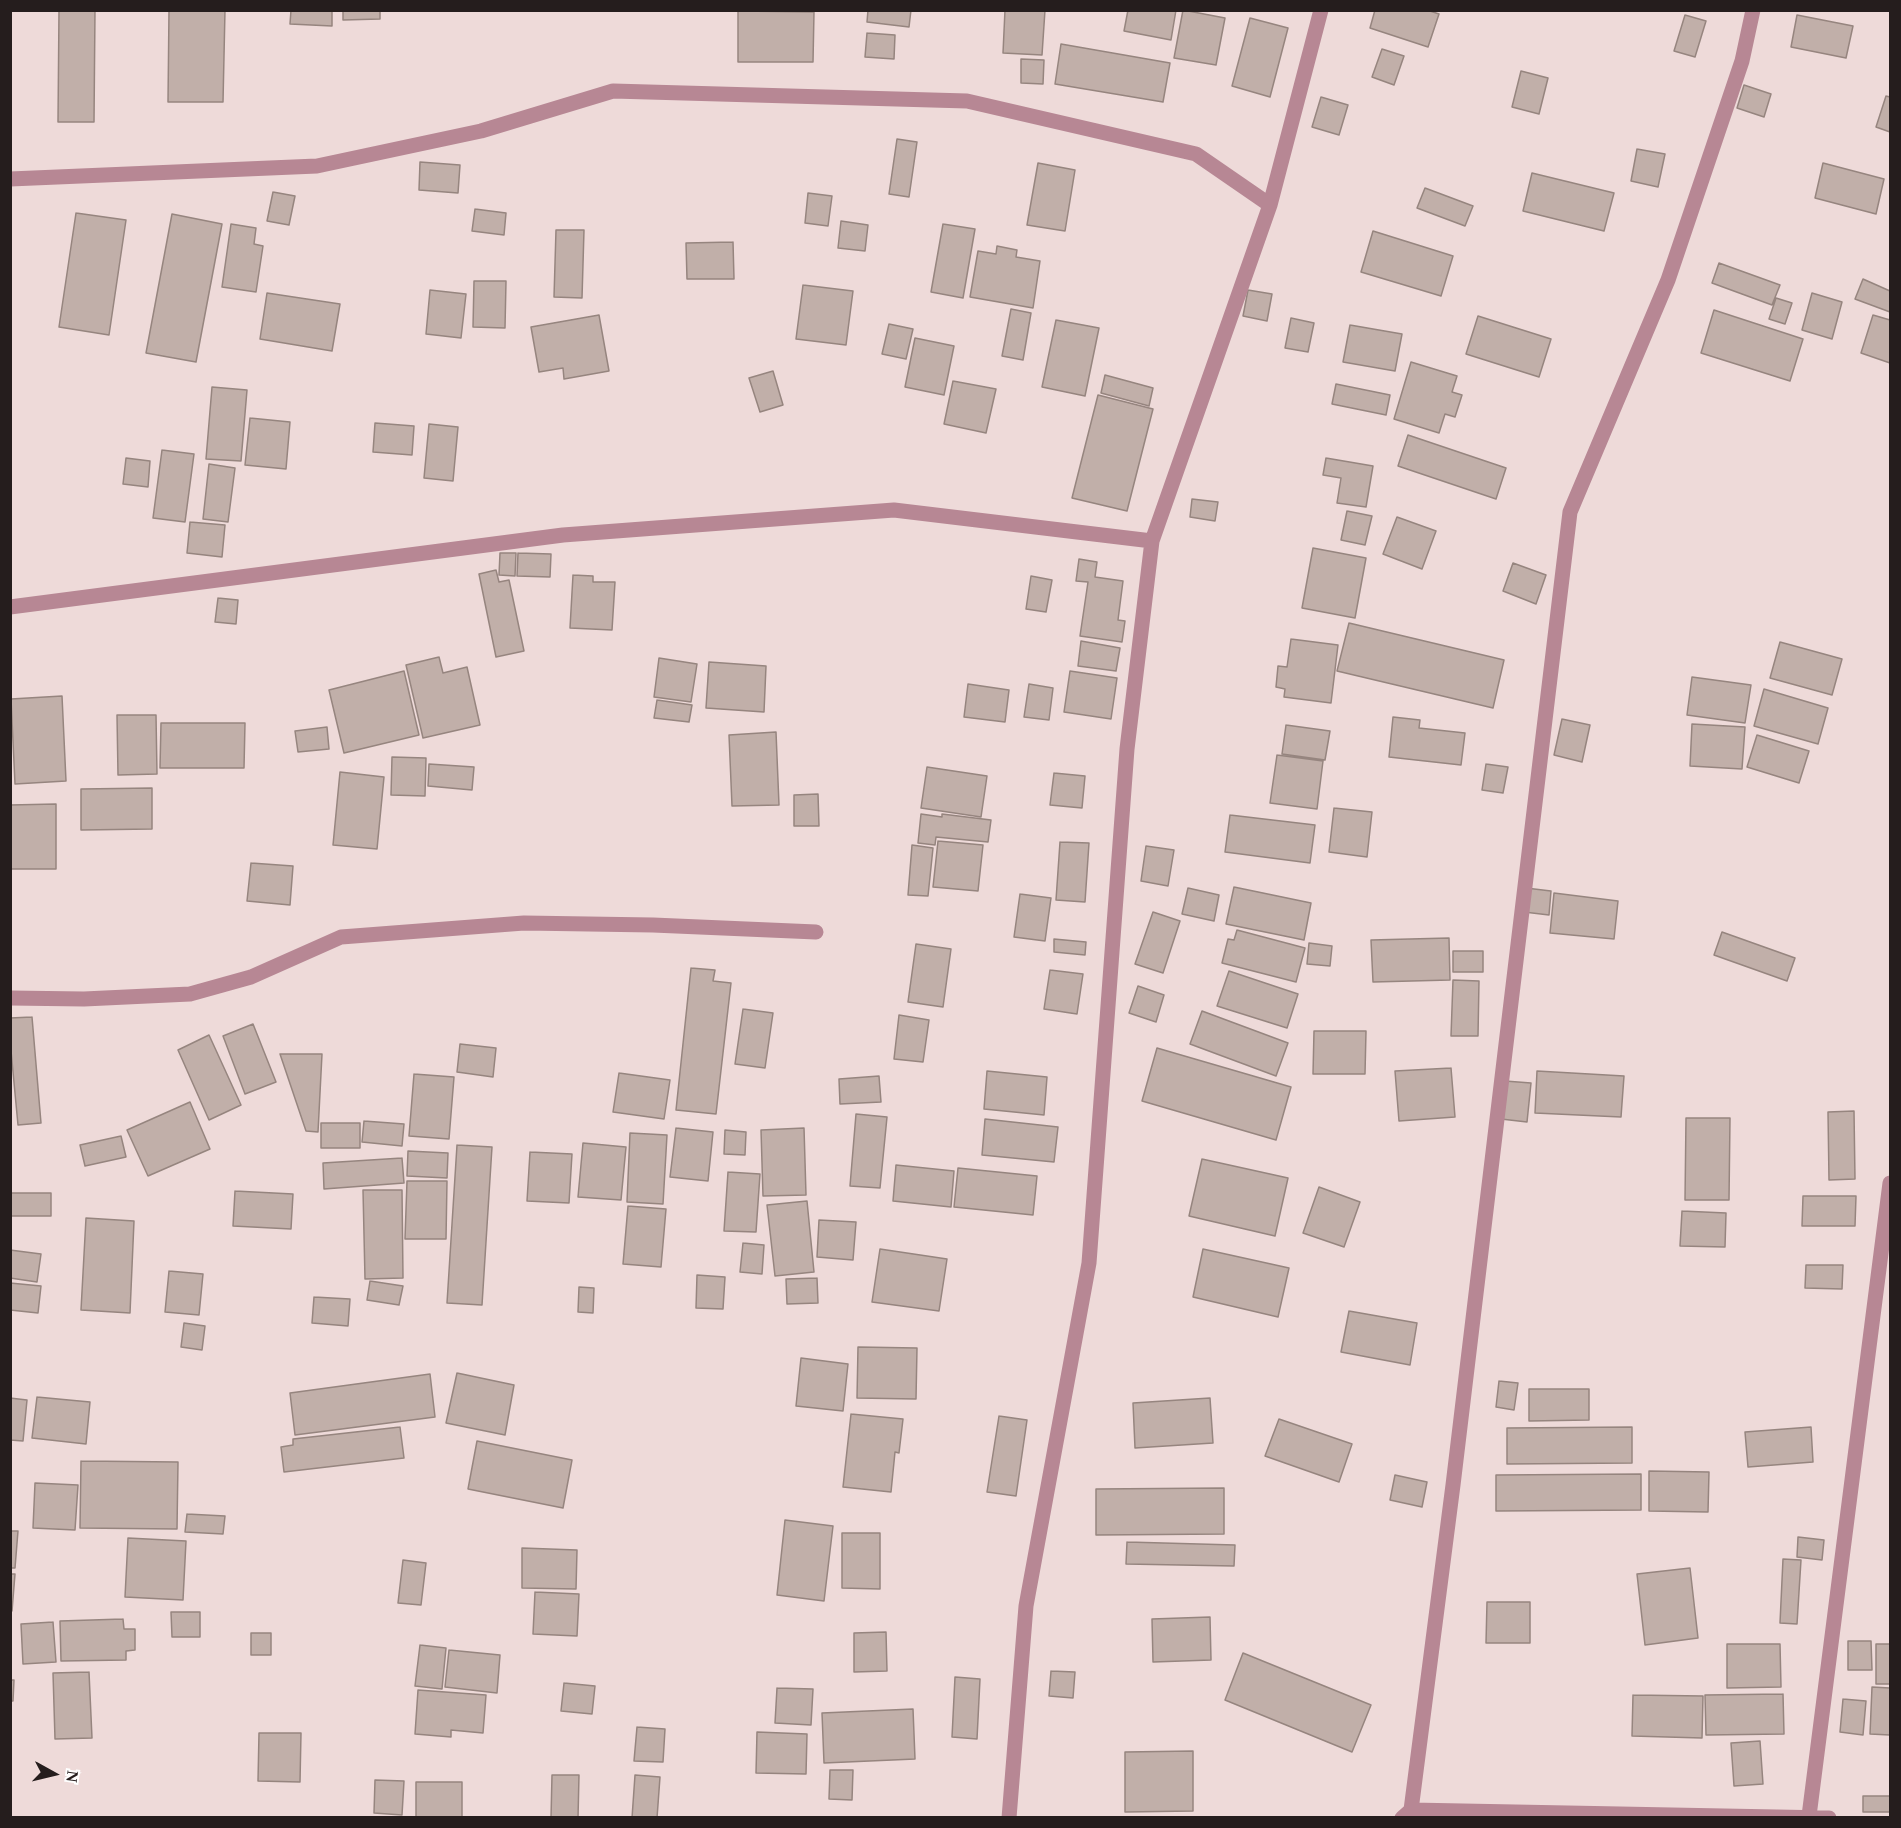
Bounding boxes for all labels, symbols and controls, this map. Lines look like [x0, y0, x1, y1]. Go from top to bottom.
north arrow [24, 1744, 84, 1804]
text: N [63, 1770, 82, 1783]

